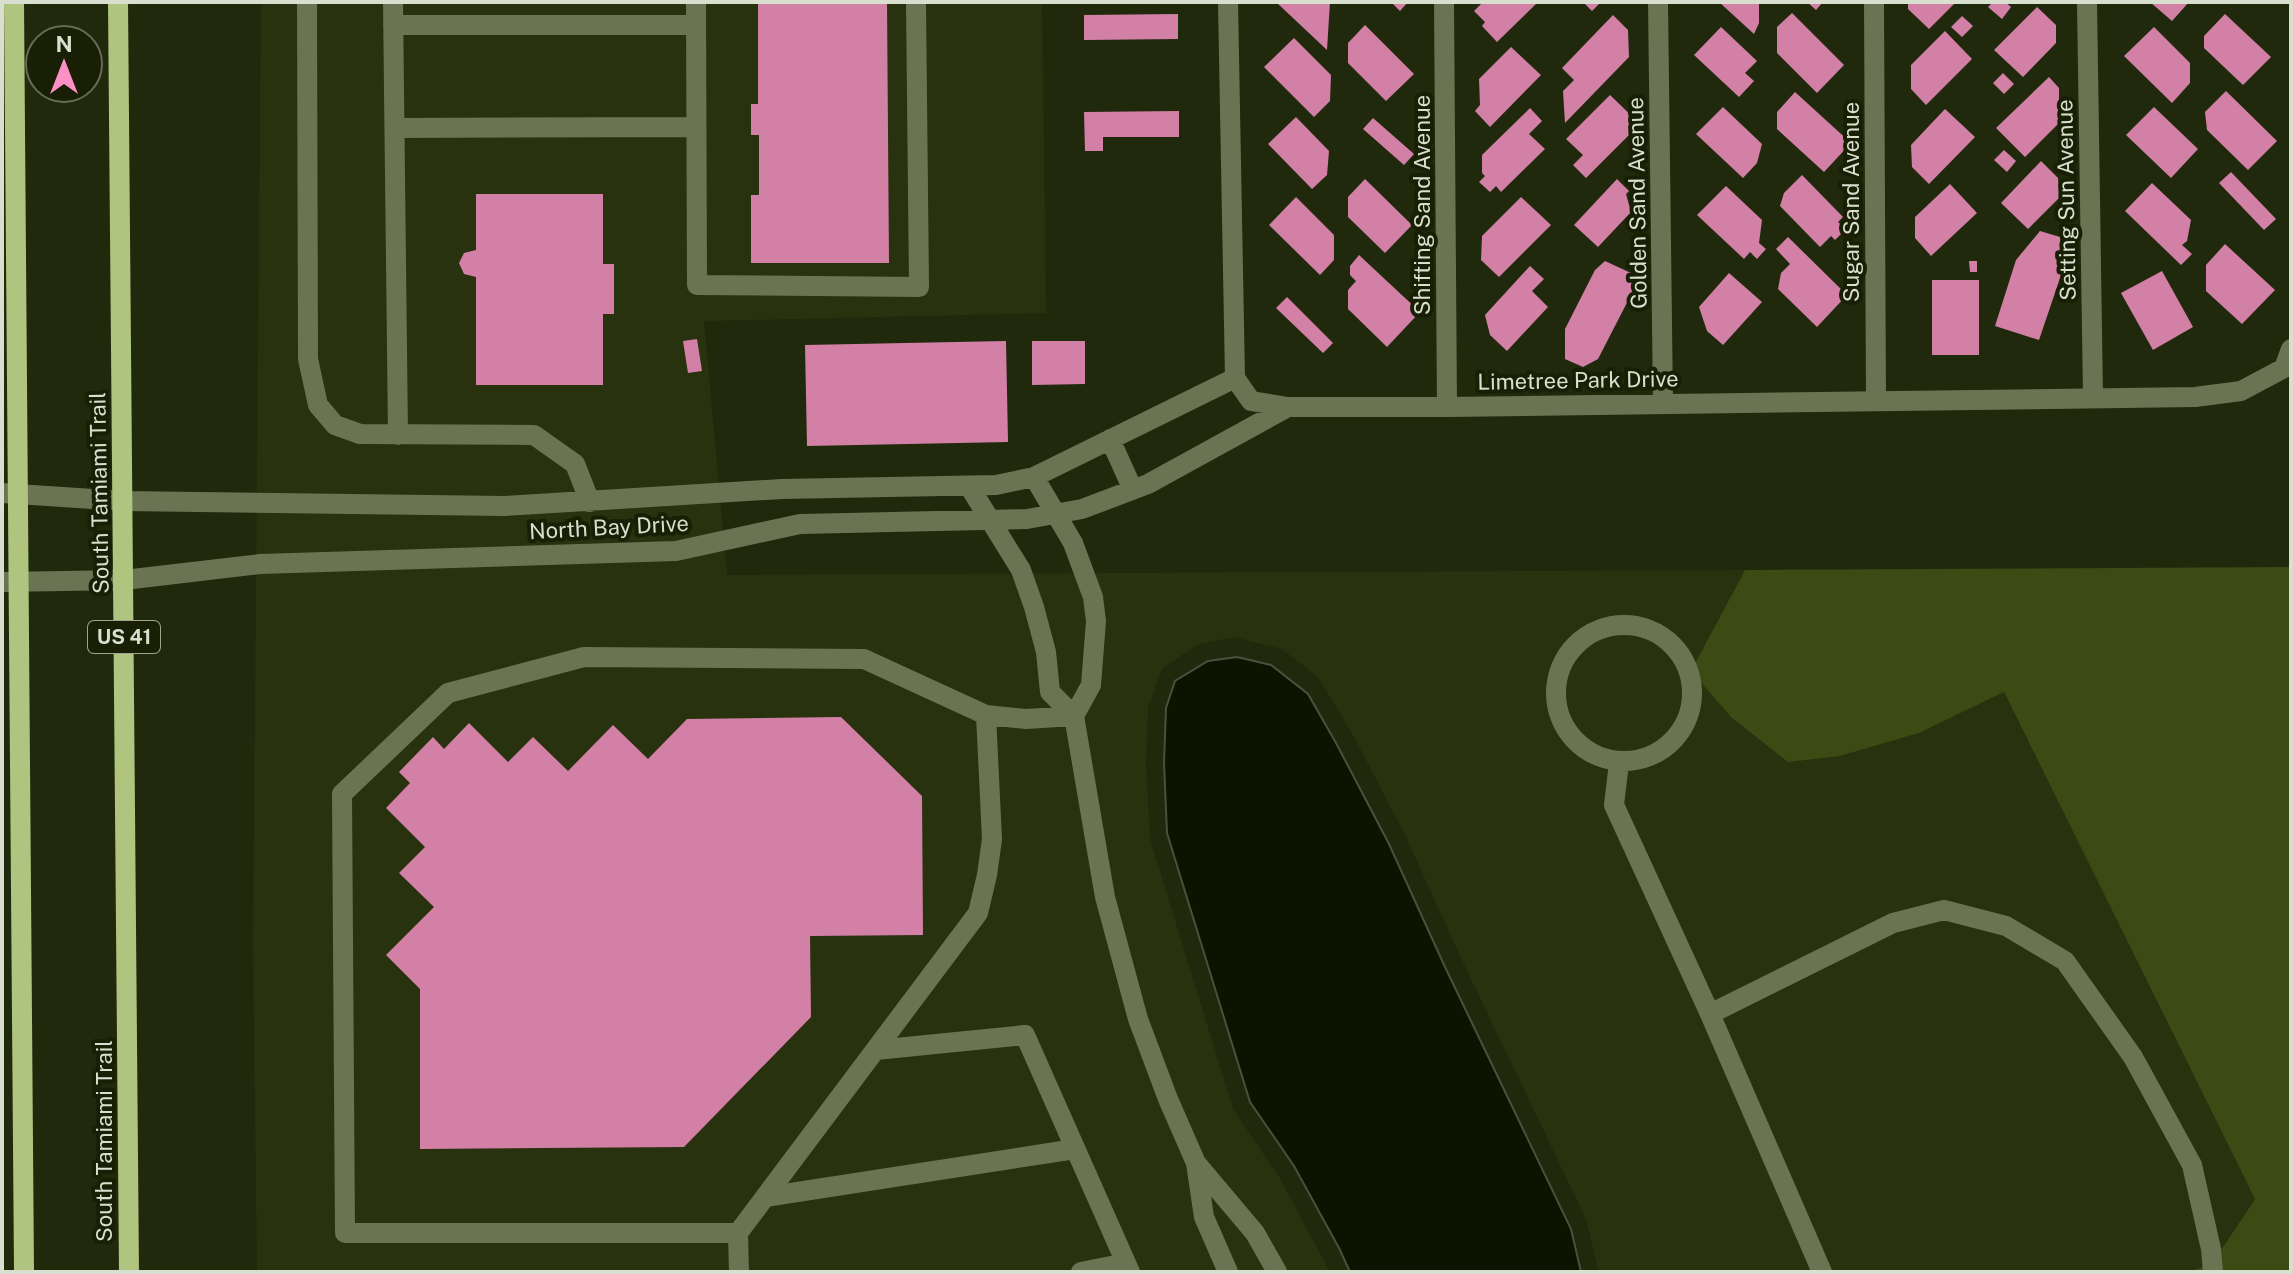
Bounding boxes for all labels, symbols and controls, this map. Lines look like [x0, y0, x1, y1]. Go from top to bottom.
north arrow [24, 24, 104, 104]
text: N [55, 31, 73, 57]
street label: Shifting Sand Avenue [1409, 95, 1435, 315]
street label: Golden Sand Avenue [1622, 97, 1652, 309]
street label: Setting Sun Avenue [2051, 99, 2081, 301]
street label: Sugar Sand Avenue [1838, 102, 1864, 302]
street label: Limetree Park Drive [1477, 365, 1679, 395]
street label: South Tamiami Trail [84, 392, 114, 594]
street label: North Bay Drive [528, 510, 690, 544]
road number: US 41 [88, 621, 160, 653]
street label: South Tamiami Trail [91, 1040, 117, 1242]

